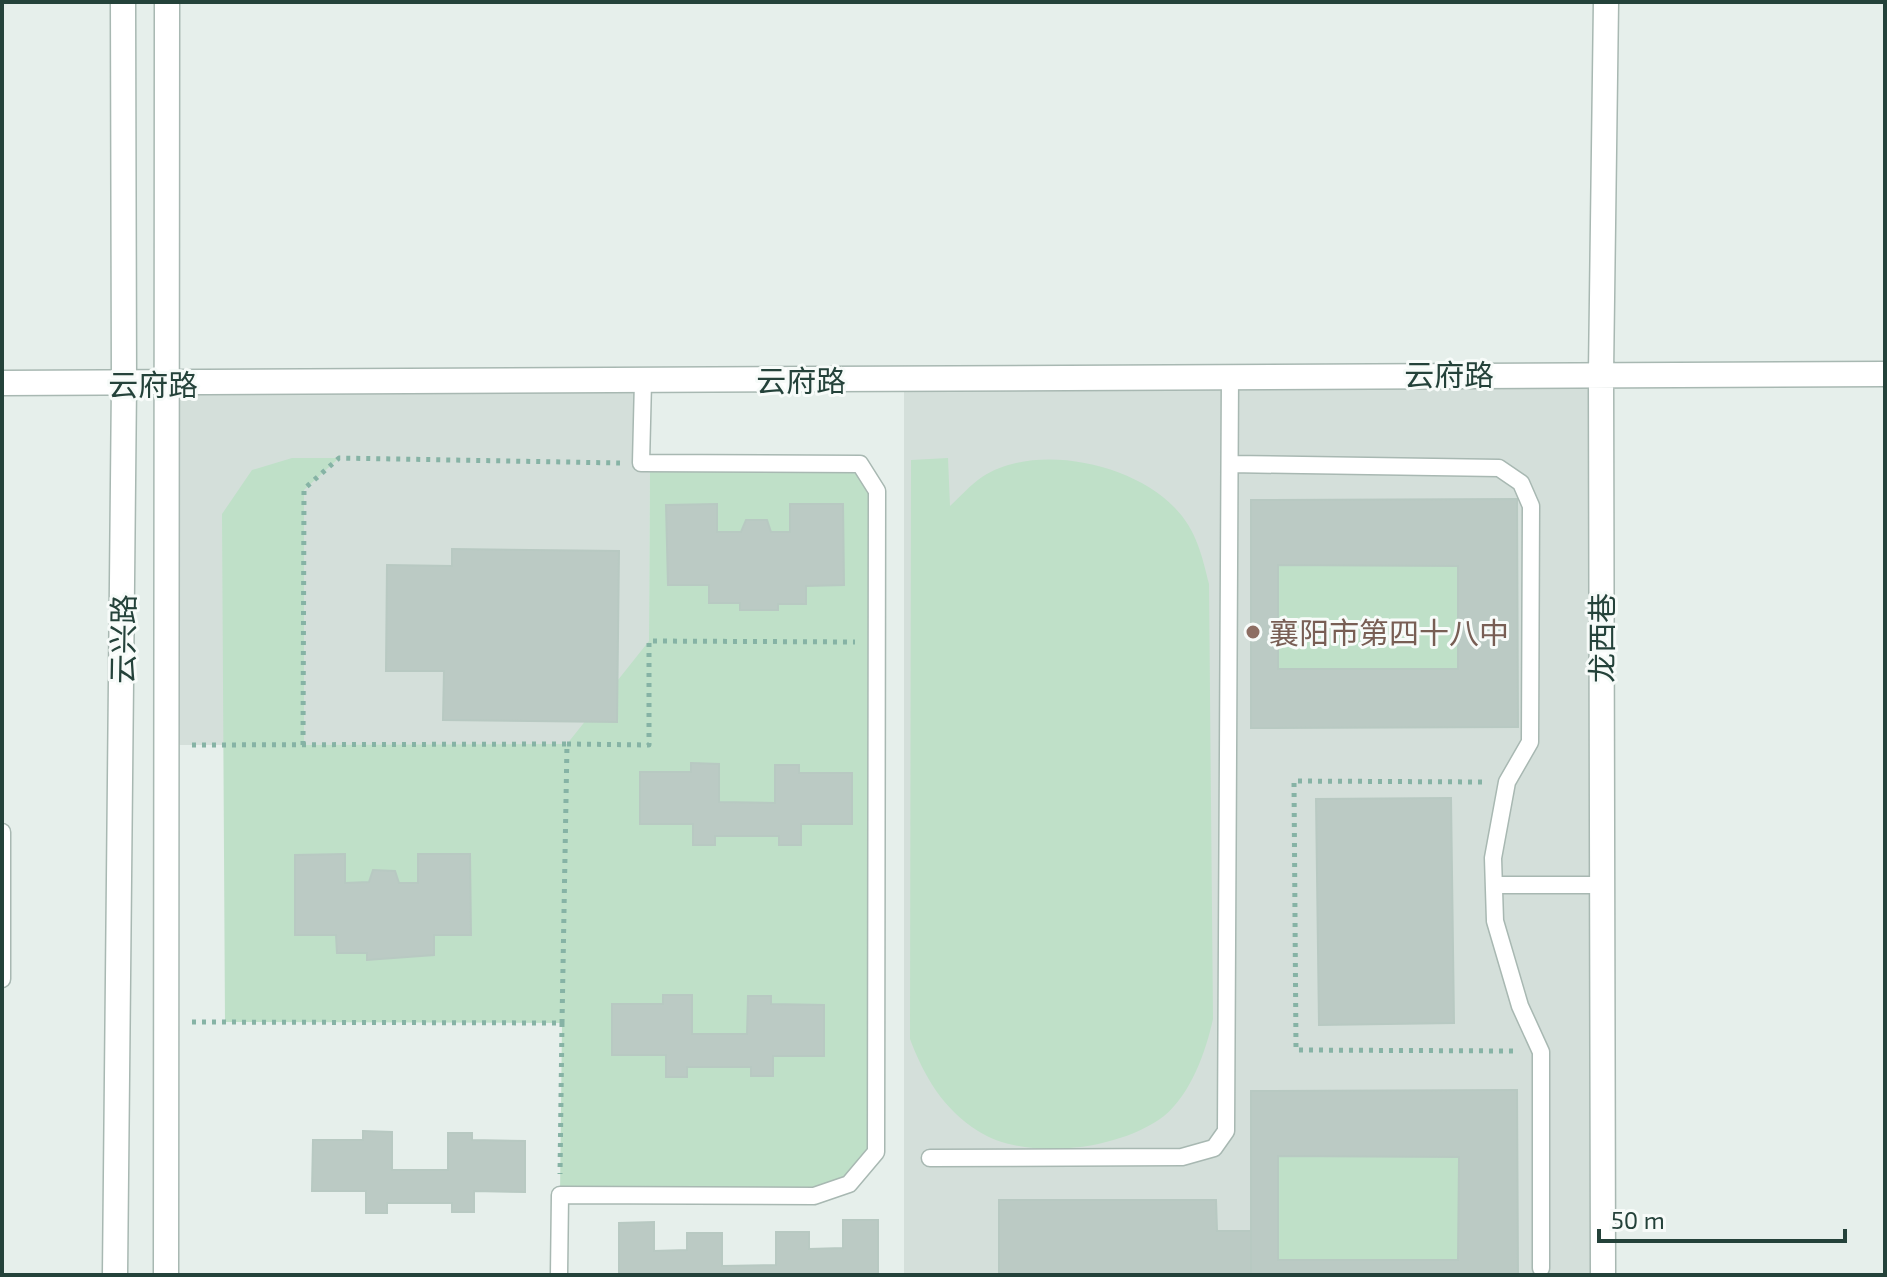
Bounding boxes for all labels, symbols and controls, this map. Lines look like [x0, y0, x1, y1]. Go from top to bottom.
street label: 云府路 [1404, 356, 1494, 392]
street label: 云府路 [756, 362, 846, 398]
street label: 云府路 [108, 366, 198, 402]
street label: 龙西巷 [1583, 593, 1619, 683]
street label: 云兴路 [103, 594, 141, 684]
place label: 襄阳市第四十八中 [1269, 614, 1509, 650]
marker: 襄阳市第四十八中 [1244, 623, 1262, 641]
scale bar [1599, 1193, 1845, 1243]
text: 50 m [1611, 1205, 1665, 1234]

